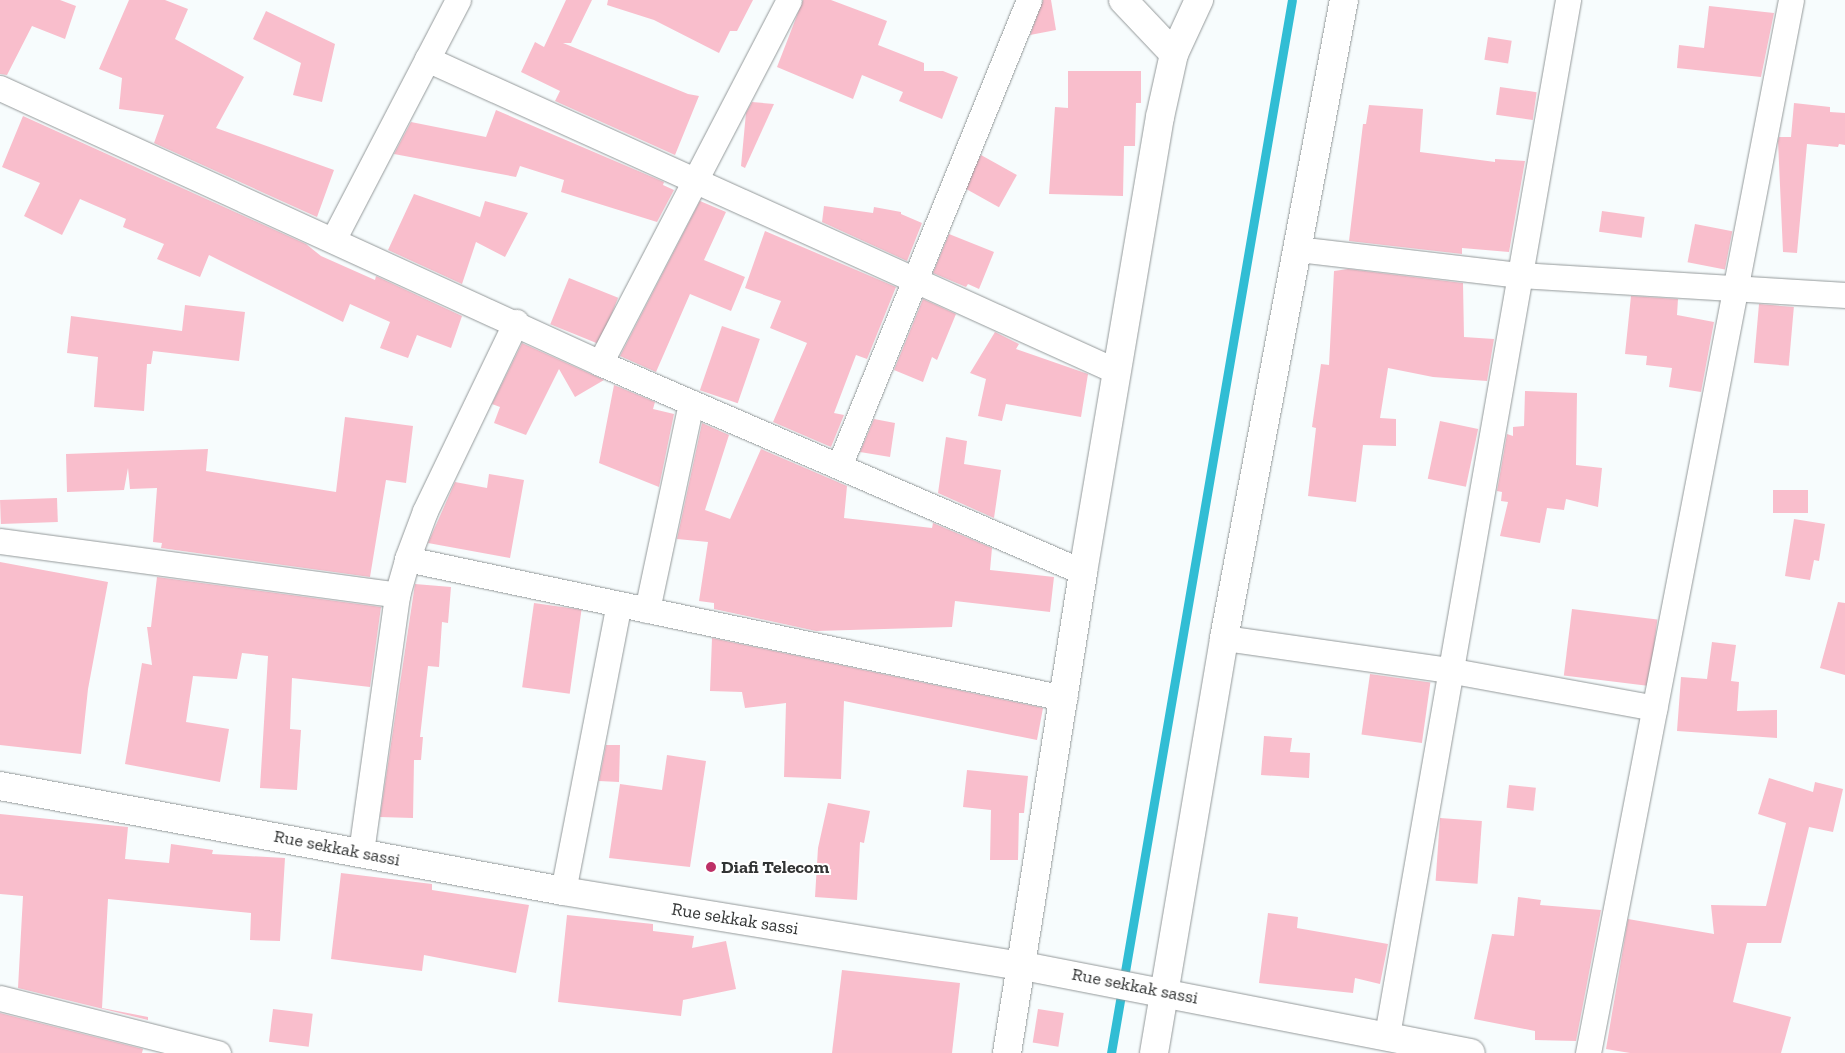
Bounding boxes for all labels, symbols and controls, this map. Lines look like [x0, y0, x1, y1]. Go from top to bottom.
street label: Rue sekkak sassi [272, 825, 402, 871]
place label: Diafi Telecom [721, 856, 829, 878]
marker: Diafi Telecom [705, 861, 717, 873]
street label: Rue sekkak sassi [670, 898, 800, 940]
street label: Rue sekkak sassi [1070, 963, 1200, 1009]

